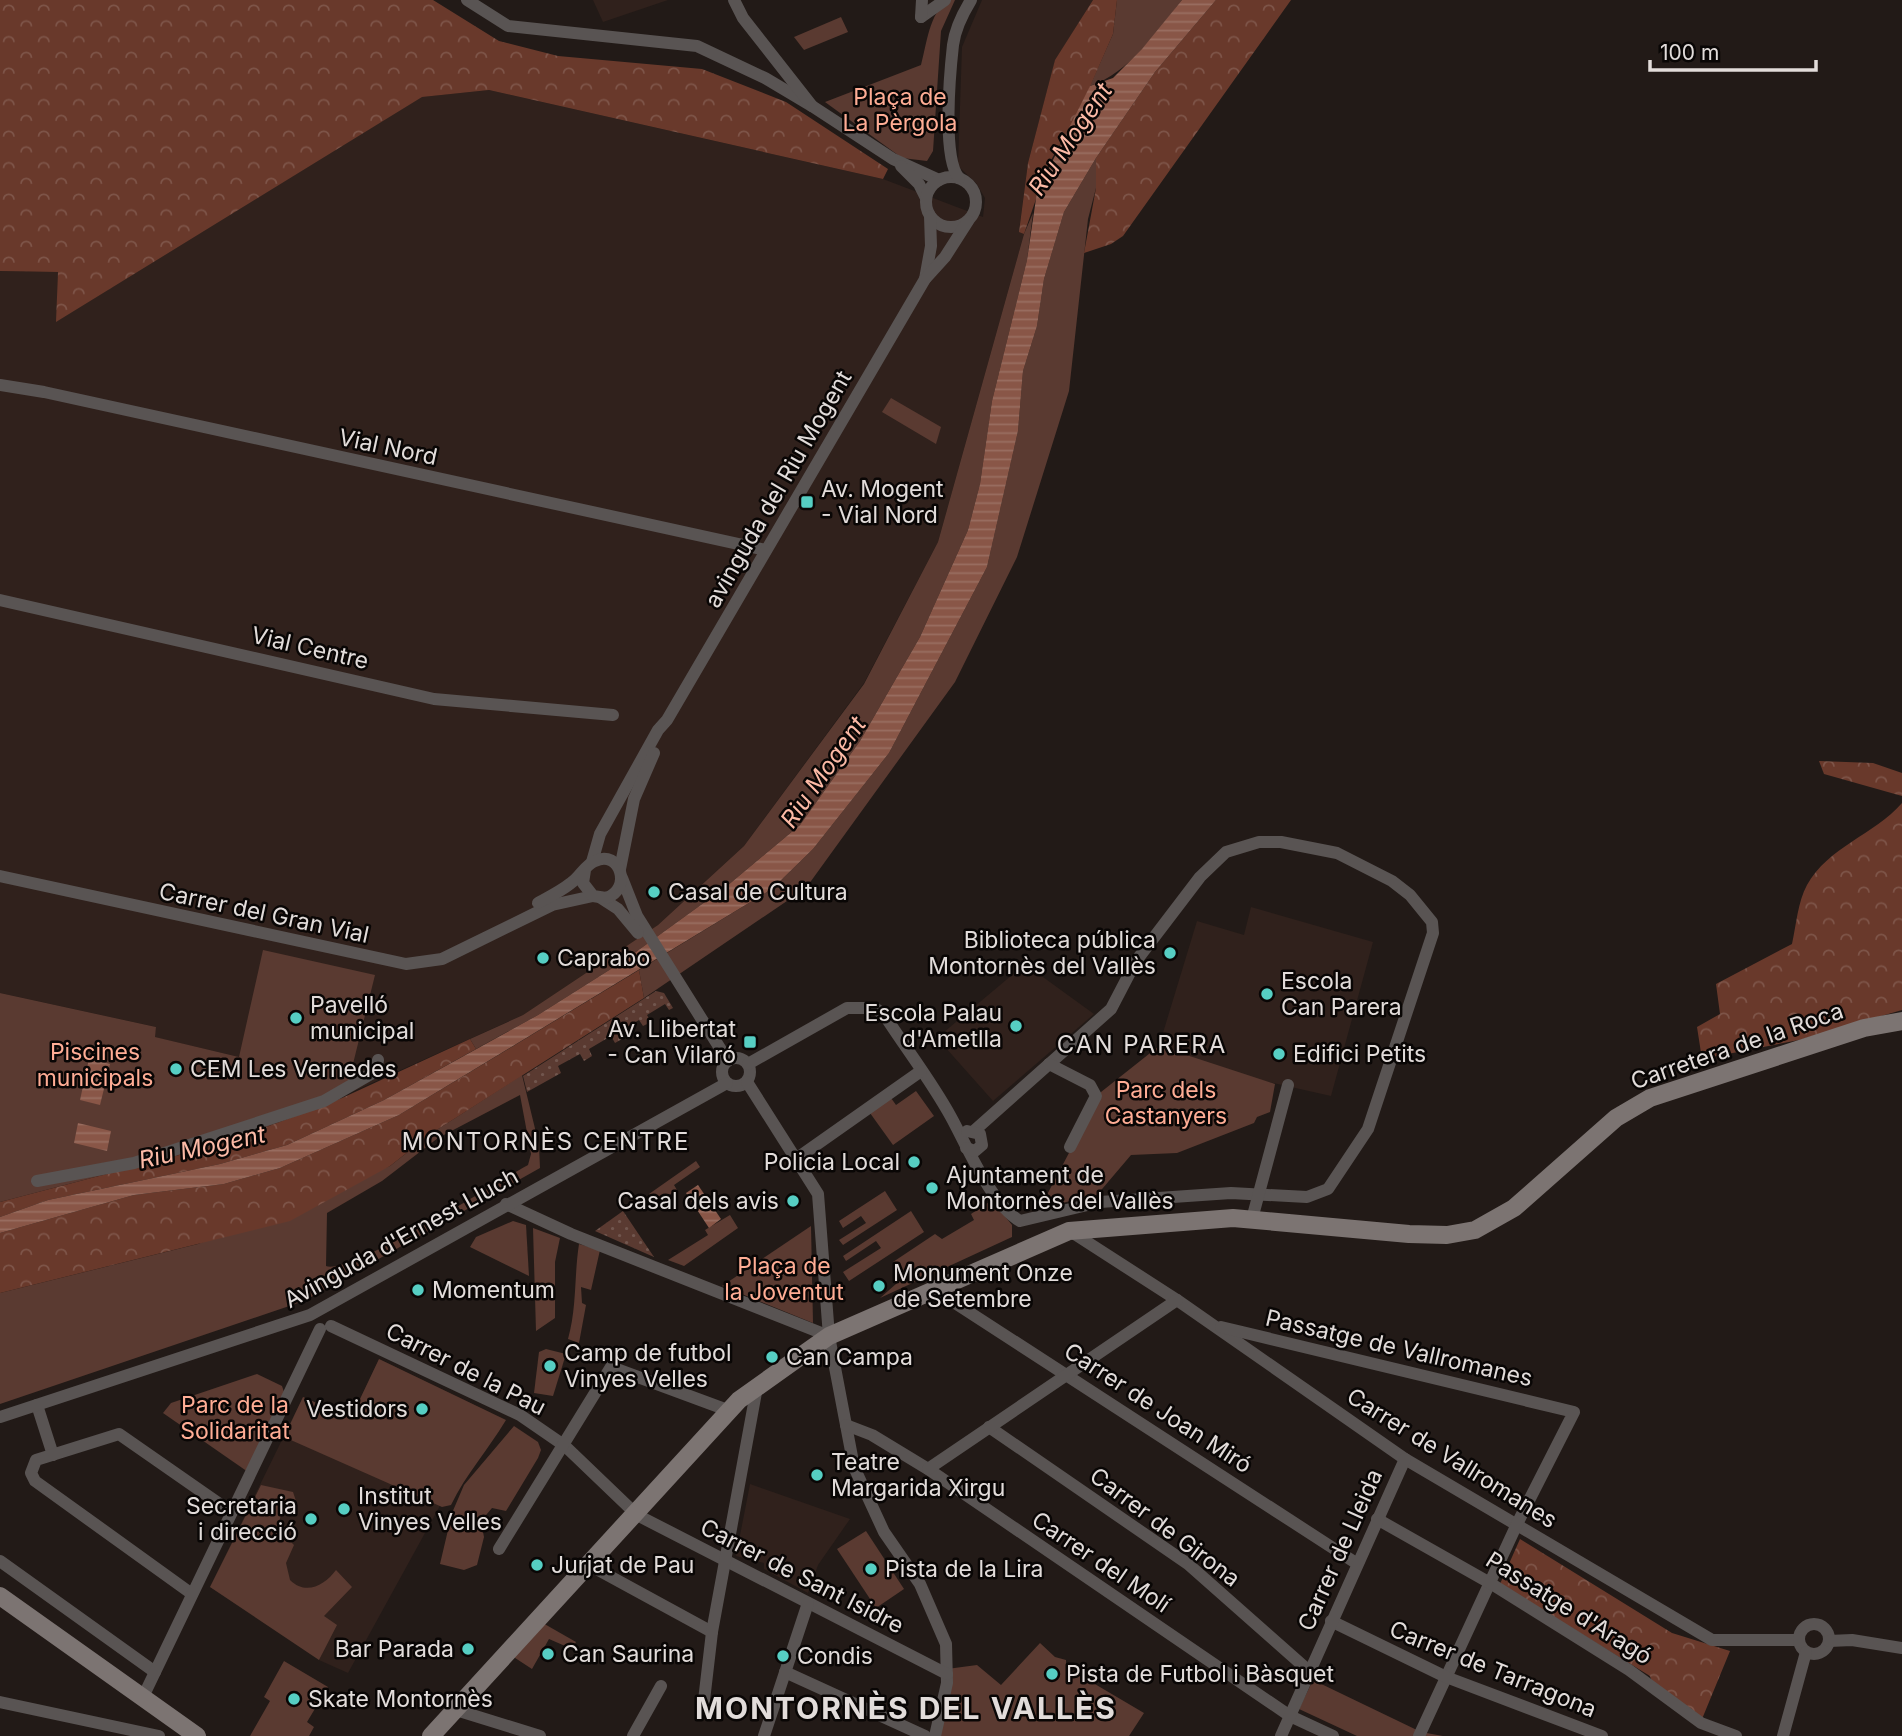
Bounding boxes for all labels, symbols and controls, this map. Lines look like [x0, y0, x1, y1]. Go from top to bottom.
scale bar [1650, 28, 1816, 72]
text: 100 m [1660, 40, 1719, 65]
water label: Riu Mogent [1022, 77, 1119, 201]
park label: Plaça de La Pèrgola [842, 83, 958, 137]
street label: avinguda del Riu Mogent [699, 365, 858, 612]
street label: Vial Nord [336, 423, 440, 471]
place label: Av. Mogent - Vial Nord [821, 475, 944, 529]
marker: Av. Mogent - Vial Nord [799, 494, 815, 510]
street label: Vial Centre [249, 621, 371, 675]
water label: Riu Mogent [774, 710, 872, 833]
street label: Carrer del Gran Vial [157, 877, 371, 949]
place label: Casal de Cultura [668, 878, 848, 906]
marker: Casal de Cultura [646, 884, 662, 900]
place label: Biblioteca pública Montornès del Vallès [928, 926, 1156, 980]
place label: Caprabo [557, 944, 650, 972]
marker: Biblioteca pública Montornès del Vallès [1162, 945, 1178, 961]
marker: Caprabo [535, 950, 551, 966]
place label: Escola Can Parera [1281, 967, 1402, 1021]
marker: Escola Can Parera [1259, 986, 1275, 1002]
place label: Pavelló municipal [310, 991, 414, 1045]
street label: Carretera de la Roca [1627, 997, 1847, 1095]
place label: Escola Palau d'Ametlla [864, 999, 1002, 1053]
marker: Pavelló municipal [288, 1010, 304, 1026]
place label: Av. Llibertat - Can Vilaró [607, 1015, 736, 1069]
marker: Escola Palau d'Ametlla [1008, 1018, 1024, 1034]
district label: CAN PARERA [1057, 1030, 1227, 1059]
marker: Av. Llibertat - Can Vilaró [742, 1034, 758, 1050]
park label: Piscines municipals [37, 1038, 153, 1092]
place label: Edifici Petits [1293, 1040, 1426, 1068]
marker: Edifici Petits [1271, 1046, 1287, 1062]
place label: CEM Les Vernedes [190, 1055, 397, 1083]
marker: CEM Les Vernedes [168, 1061, 184, 1077]
park label: Parc dels Castanyers [1105, 1076, 1227, 1130]
water label: Riu Mogent [136, 1119, 269, 1175]
district label: MONTORNÈS CENTRE [402, 1126, 690, 1156]
place label: Policia Local [764, 1148, 900, 1176]
marker: Policia Local [906, 1154, 922, 1170]
place label: Ajuntament de Montornès del Vallès [946, 1161, 1174, 1215]
street label: Avinguda d'Ernest Lluch [279, 1162, 523, 1314]
marker: Ajuntament de Montornès del Vallès [924, 1180, 940, 1196]
place label: Casal dels avis [617, 1187, 779, 1215]
marker: Casal dels avis [785, 1193, 801, 1209]
park label: Plaça de la Joventut [724, 1252, 844, 1306]
place label: Monument Onze de Setembre [893, 1259, 1073, 1313]
place label: Momentum [432, 1276, 555, 1304]
marker: Monument Onze de Setembre [871, 1278, 887, 1294]
marker: Momentum [410, 1282, 426, 1298]
street label: Passatge de Vallromanes [1263, 1304, 1535, 1392]
street label: Carrer de la Pau [381, 1317, 551, 1421]
street label: Carrer de Joan Miró [1059, 1337, 1257, 1479]
place label: Camp de futbol Vinyes Velles [564, 1339, 731, 1393]
place label: Can Campa [786, 1343, 913, 1371]
marker: Can Campa [764, 1349, 780, 1365]
marker: Camp de futbol Vinyes Velles [542, 1358, 558, 1374]
street label: Carrer de Vallromanes [1342, 1382, 1562, 1534]
park label: Parc de la Solidaritat [180, 1391, 290, 1445]
place label: Vestidors [306, 1395, 408, 1423]
marker: Vestidors [414, 1401, 430, 1417]
place label: Teatre Margarida Xirgu [831, 1448, 1005, 1502]
street label: Carrer de Girona [1084, 1461, 1246, 1593]
street label: Carrer de Lleida [1292, 1465, 1388, 1635]
marker: Teatre Margarida Xirgu [809, 1467, 825, 1483]
place label: Institut Vinyes Velles [358, 1482, 502, 1536]
place label: Secretaria i direcció [186, 1492, 297, 1546]
marker: Institut Vinyes Velles [336, 1501, 352, 1517]
street label: Carrer del Molí [1027, 1505, 1176, 1619]
marker: Secretaria i direcció [303, 1511, 319, 1527]
street label: Carrer de Sant Isidre [696, 1513, 908, 1639]
street label: Passatge d'Aragó [1481, 1546, 1657, 1670]
place label: Jurjat de Pau [551, 1551, 694, 1579]
place label: Pista de la Lira [885, 1555, 1043, 1583]
marker: Jurjat de Pau [529, 1557, 545, 1573]
marker: Pista de la Lira [863, 1561, 879, 1577]
street label: Carrer de Tarragona [1385, 1615, 1601, 1723]
place label: Bar Parada [335, 1635, 454, 1663]
place label: Can Saurina [562, 1640, 694, 1668]
marker: Bar Parada [460, 1641, 476, 1657]
place label: Condis [797, 1642, 873, 1670]
marker: Can Saurina [540, 1646, 556, 1662]
marker: Condis [775, 1648, 791, 1664]
place label: Pista de Futbol i Bàsquet [1066, 1660, 1334, 1688]
marker: Pista de Futbol i Bàsquet [1044, 1666, 1060, 1682]
place label: Skate Montornès [308, 1685, 493, 1713]
district label: MONTORNÈS DEL VALLÈS [695, 1690, 1117, 1726]
marker: Skate Montornès [286, 1691, 302, 1707]

